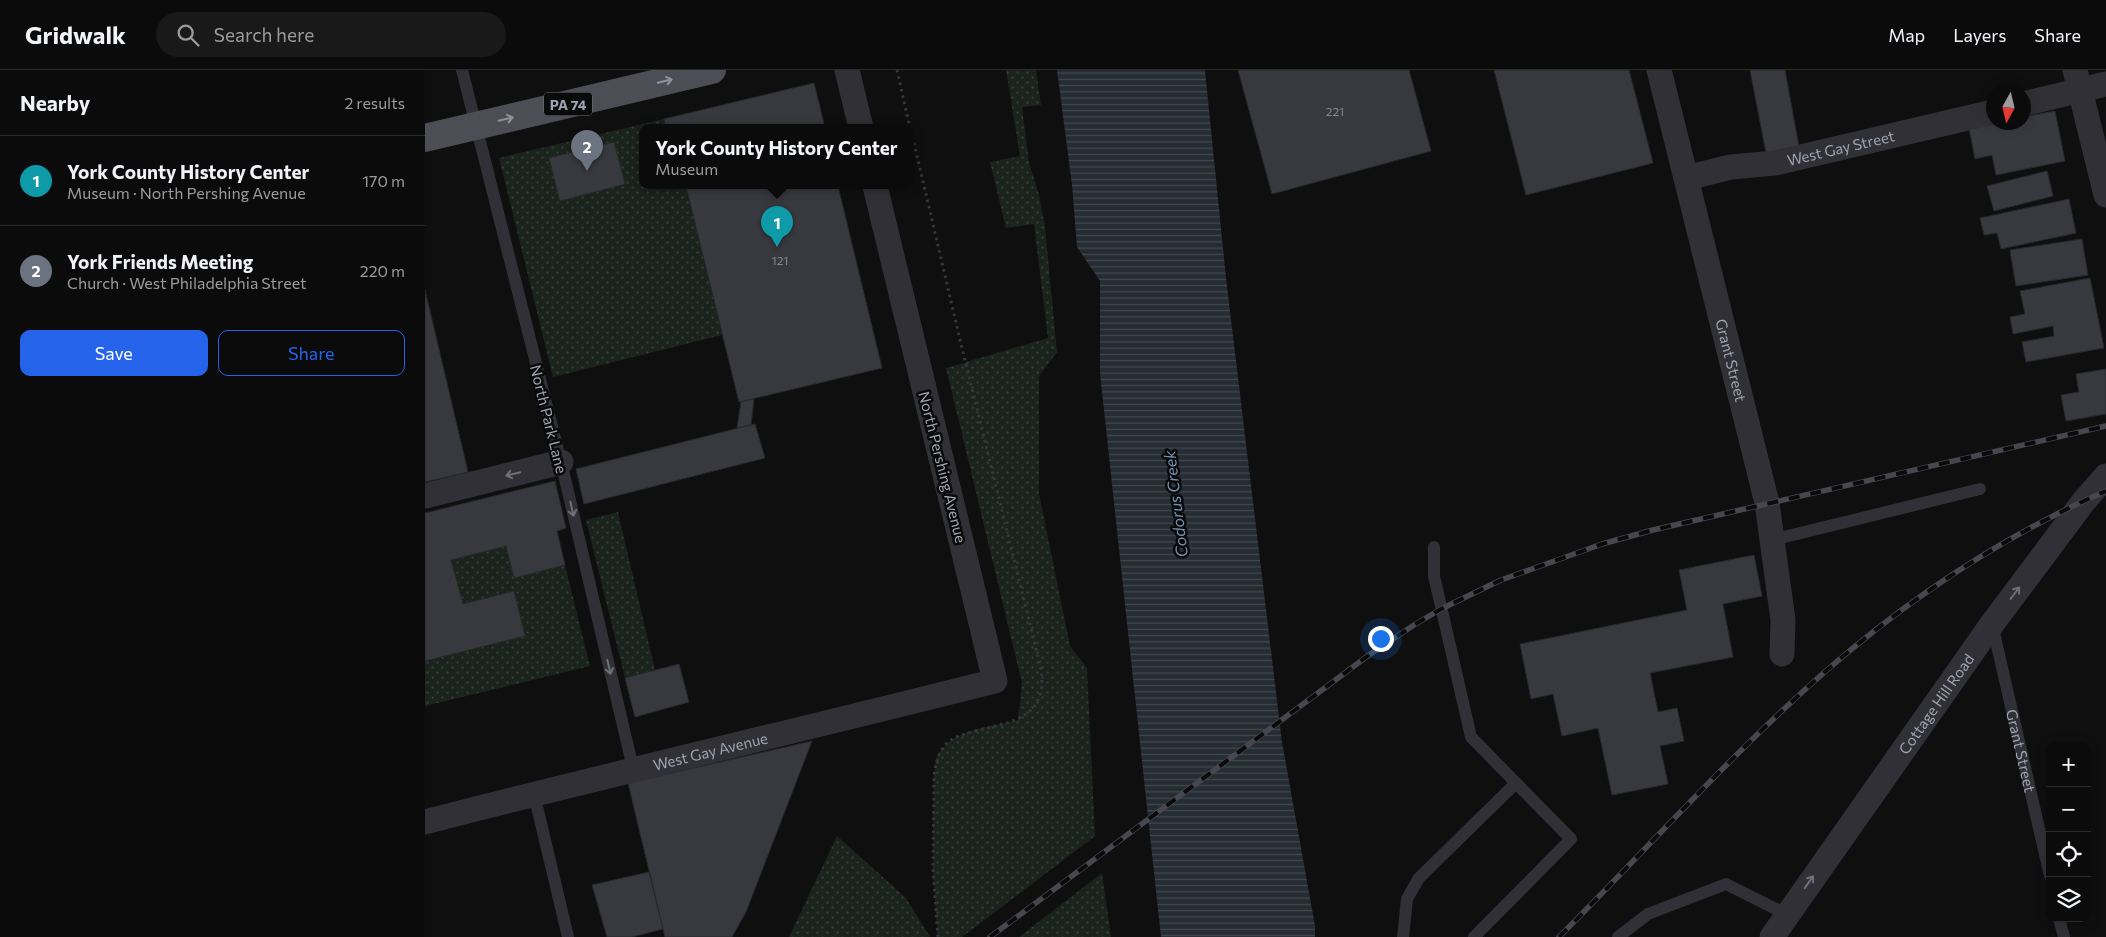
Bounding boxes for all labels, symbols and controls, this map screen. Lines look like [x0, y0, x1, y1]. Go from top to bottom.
search box [156, 12, 506, 57]
text: Gridwalk [25, 20, 126, 49]
icon: search [174, 21, 202, 49]
text: Search here [214, 23, 314, 46]
text: Map [1888, 24, 1925, 46]
text: Layers [1953, 24, 2006, 46]
text: Share [2034, 24, 2081, 46]
one-way arrow [656, 76, 672, 85]
north arrow [1986, 85, 2031, 130]
text: Nearby [20, 90, 90, 115]
road number: PA 74 [544, 92, 592, 116]
text: 2 results [344, 93, 405, 112]
house number: 221 [1326, 104, 1344, 118]
one-way arrow [498, 114, 514, 123]
popup [639, 124, 914, 189]
street label: West Gay Street [1785, 126, 1896, 169]
pin: 2 [571, 130, 603, 171]
text: York County History Center [655, 136, 898, 159]
text: Museum [655, 159, 718, 178]
text: York County History Center [67, 160, 309, 183]
text: 1 [32, 171, 40, 190]
text: 170 m [362, 171, 405, 190]
text: Museum · North Pershing Avenue [67, 183, 306, 202]
pin: 1 [761, 206, 793, 247]
text: York Friends Meeting [67, 250, 253, 273]
house number: 121 [772, 253, 788, 267]
text: 2 [31, 261, 41, 280]
text: 220 m [360, 261, 405, 280]
text: Church · West Philadelphia Street [67, 273, 307, 292]
street label: Grant Street [1712, 317, 1750, 403]
button: Save [20, 330, 208, 376]
button: Share [218, 330, 405, 376]
street label: North Park Lane [527, 363, 571, 475]
street label: North Pershing Avenue [915, 389, 971, 545]
water label: Codorus Creek [1159, 449, 1191, 559]
one-way arrow [506, 470, 522, 479]
one-way arrow [568, 501, 577, 517]
one-way arrow [2009, 587, 2020, 600]
your location [1368, 626, 1394, 652]
street label: Cottage Hill Road [1894, 650, 1977, 758]
one-way arrow [605, 659, 614, 675]
street label: Grant Street [2003, 707, 2039, 794]
street label: West Gay Avenue [651, 728, 770, 774]
map controls [2046, 742, 2091, 922]
button: + [2046, 742, 2091, 787]
button: − [2046, 787, 2091, 832]
button: locate [2046, 832, 2091, 877]
one-way arrow [1804, 875, 1814, 889]
button: layers [2046, 877, 2091, 922]

